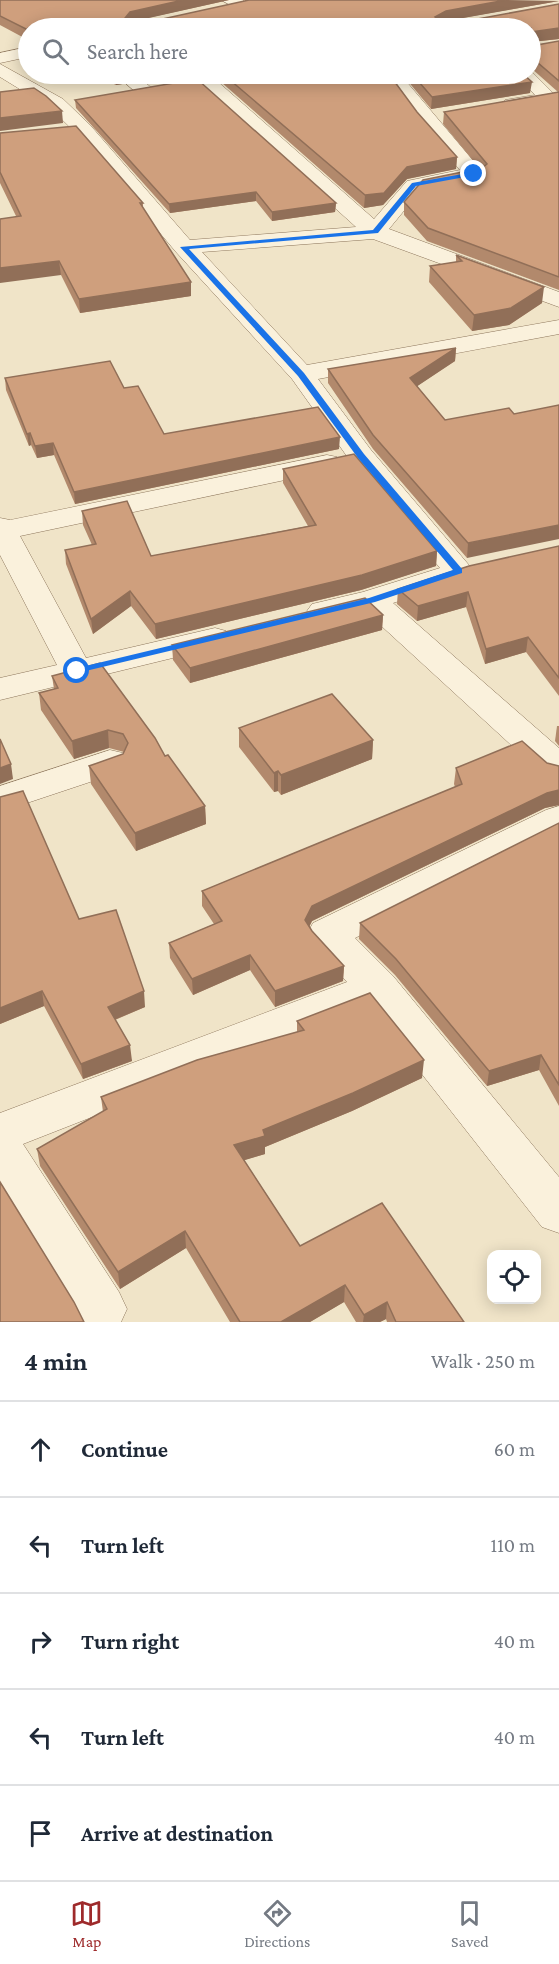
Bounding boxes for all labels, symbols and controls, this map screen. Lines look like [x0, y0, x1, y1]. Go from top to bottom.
search box [18, 18, 541, 84]
icon: search [39, 35, 72, 68]
text: Search here [87, 39, 188, 64]
route end [460, 160, 486, 186]
route start [63, 657, 89, 683]
map controls [487, 1250, 541, 1304]
button: locate [487, 1250, 541, 1304]
text: 4 min [24, 1347, 88, 1376]
text: Walk · 250 m [431, 1350, 535, 1372]
icon: ahead [24, 1433, 57, 1466]
text: Continue [81, 1437, 168, 1462]
text: 60 m [494, 1438, 535, 1460]
icon: left [24, 1529, 57, 1562]
text: Turn left [81, 1533, 164, 1558]
text: 110 m [491, 1534, 535, 1556]
icon: right [24, 1625, 57, 1658]
text: Turn right [81, 1629, 179, 1654]
text: 40 m [494, 1630, 535, 1652]
icon: left [24, 1721, 57, 1754]
text: Turn left [81, 1725, 164, 1750]
text: 40 m [494, 1726, 535, 1748]
icon: arrive [24, 1817, 57, 1850]
text: Arrive at destination [81, 1821, 273, 1846]
tab: Map [70, 1897, 103, 1950]
tab: Directions [244, 1897, 310, 1950]
tab: Saved [451, 1897, 489, 1950]

